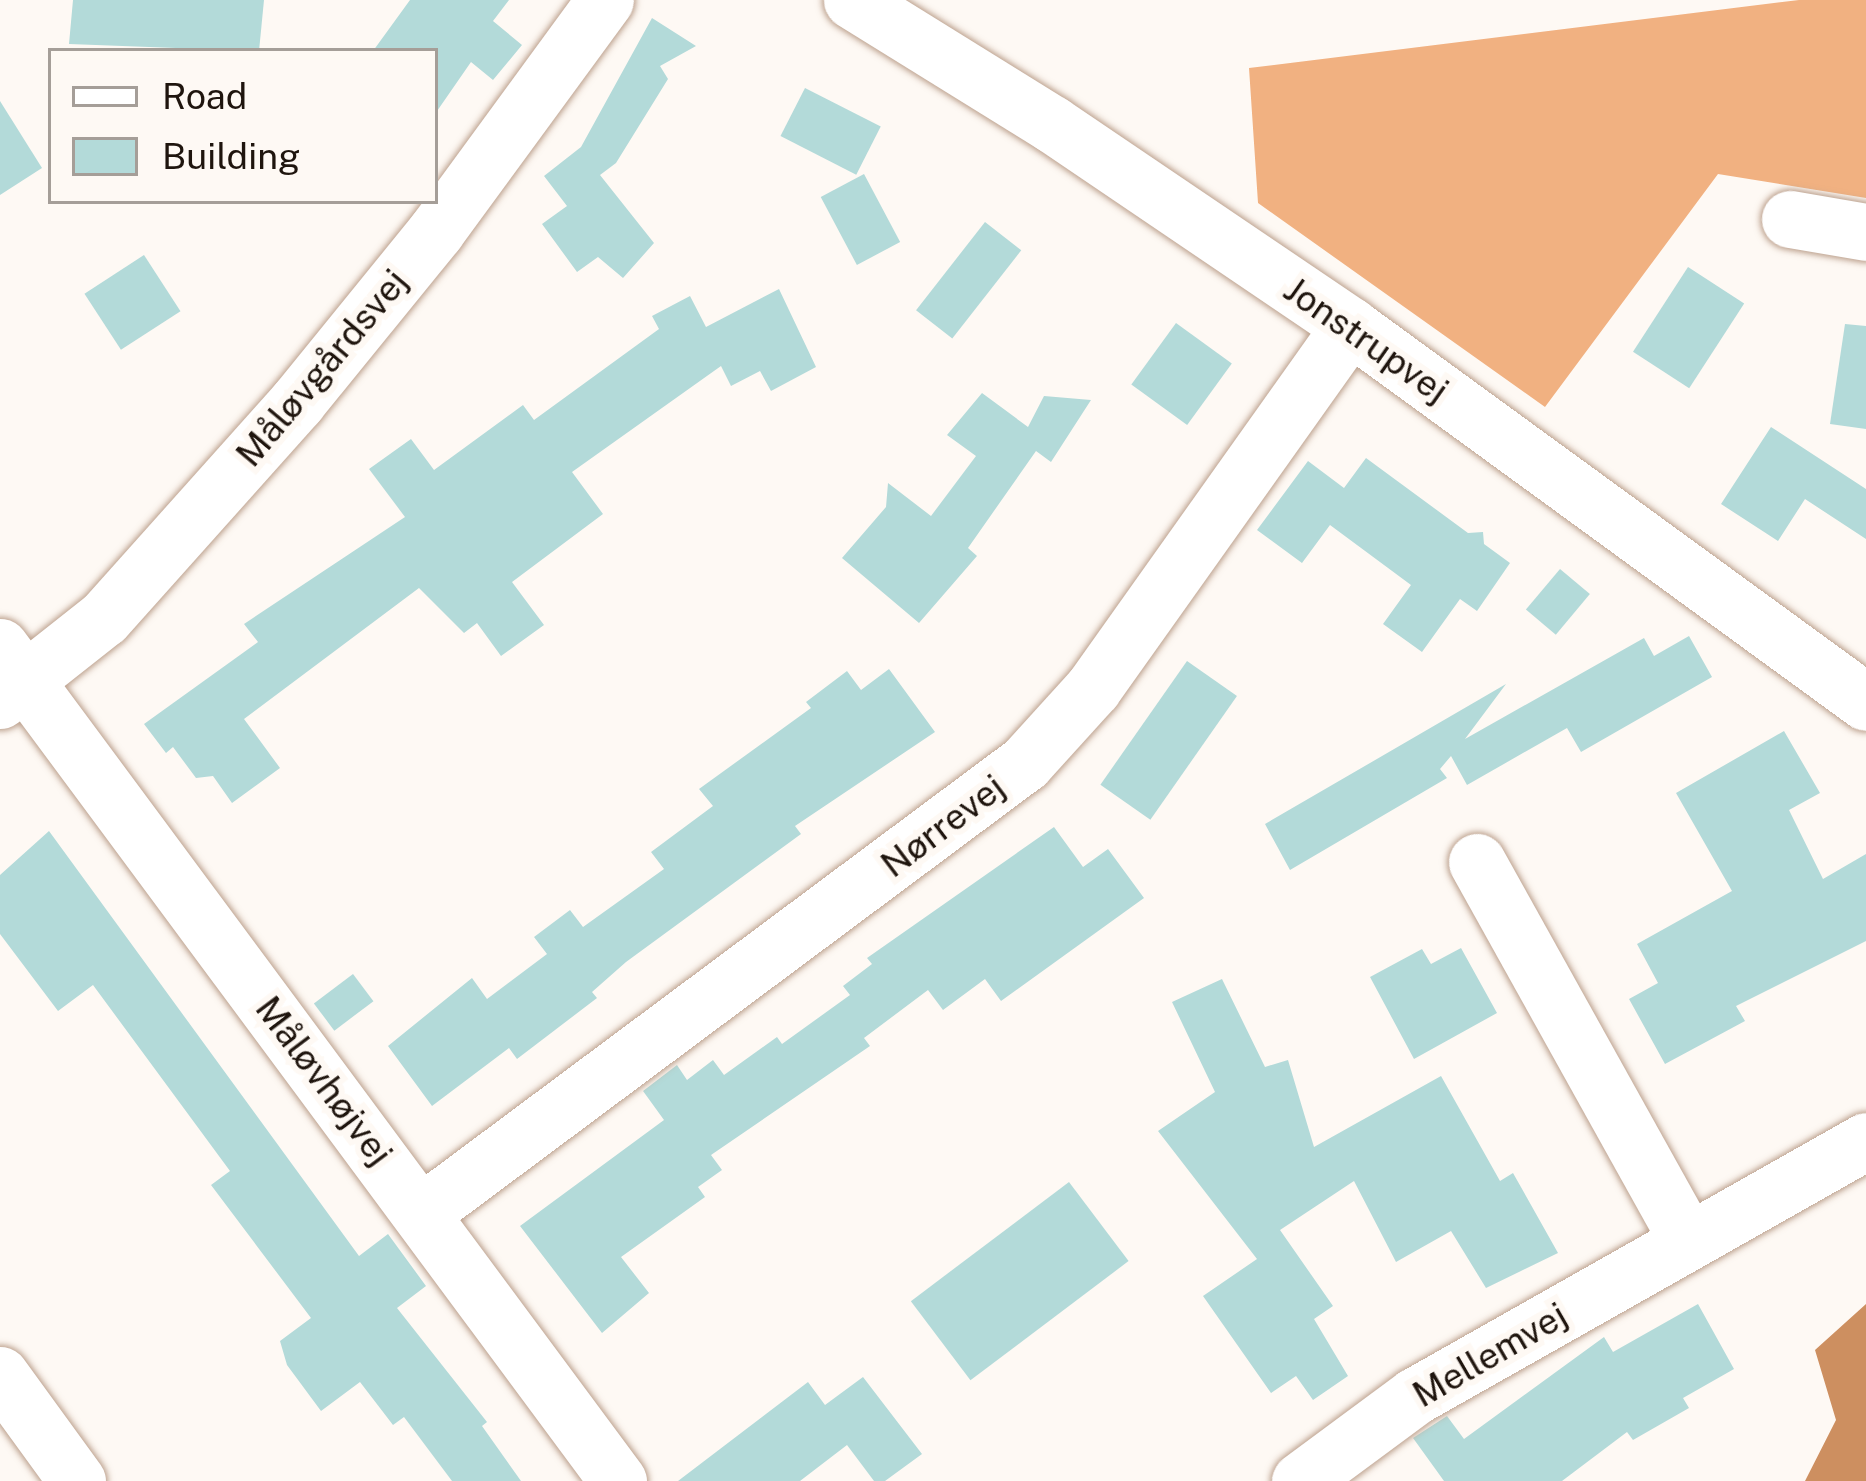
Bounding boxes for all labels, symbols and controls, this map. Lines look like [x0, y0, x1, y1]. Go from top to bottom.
legend [48, 48, 438, 204]
text: Road [162, 75, 247, 117]
text: Building [162, 135, 300, 177]
street label: Måløvgårdsvej [227, 261, 417, 475]
street label: Jonstrupvej [1276, 268, 1456, 412]
street label: Nørrevej [873, 766, 1013, 886]
street label: Måløvhøjvej [246, 988, 402, 1174]
street label: Mellemvej [1405, 1294, 1575, 1416]

